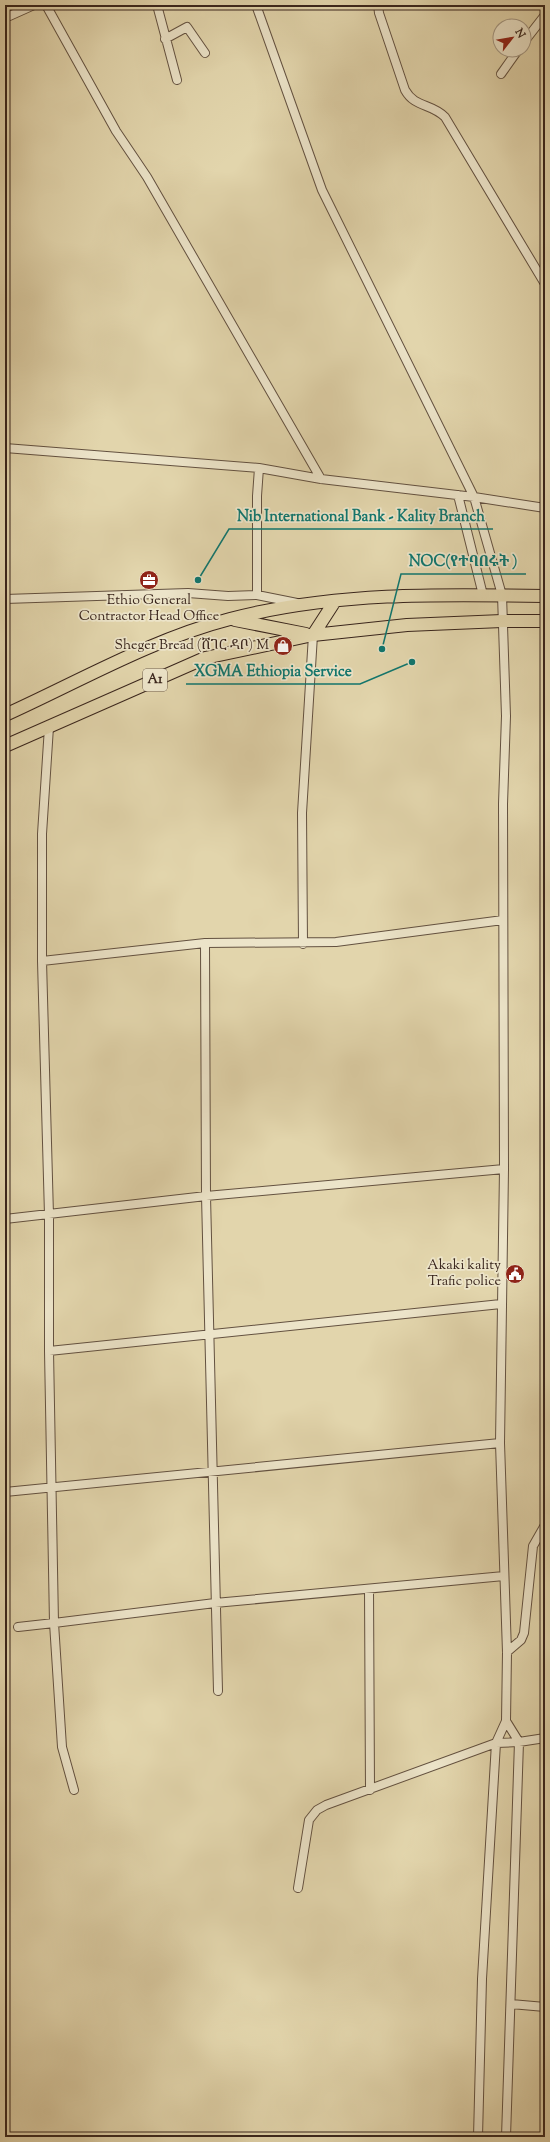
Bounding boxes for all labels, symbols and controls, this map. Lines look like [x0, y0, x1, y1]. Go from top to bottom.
north arrow [492, 18, 532, 58]
text: N [510, 25, 529, 41]
callout: Nib International Bank - Kality Branch [229, 502, 493, 529]
text: Nib International Bank - Kality Branch [237, 507, 485, 528]
callout: NOC(የተባበሩት ) [401, 547, 526, 574]
text: NOC(የተባበሩት ) [409, 552, 517, 573]
office icon: Ethio General Contractor Head Office [138, 569, 160, 591]
place label: Ethio General Contractor Head Office [79, 591, 219, 627]
shop icon: Sheger Bread (ሸገር ዳቦ) M [272, 635, 294, 657]
place label: Sheger Bread (ሸገር ዳቦ) M [115, 636, 269, 656]
callout: XGMA Ethiopia Service [186, 657, 360, 684]
text: XGMA Ethiopia Service [194, 662, 352, 683]
road number: A1 [143, 669, 167, 691]
place label: Akaki kality Trafic police [427, 1256, 501, 1292]
public building icon: Akaki kality Trafic police [504, 1263, 526, 1285]

